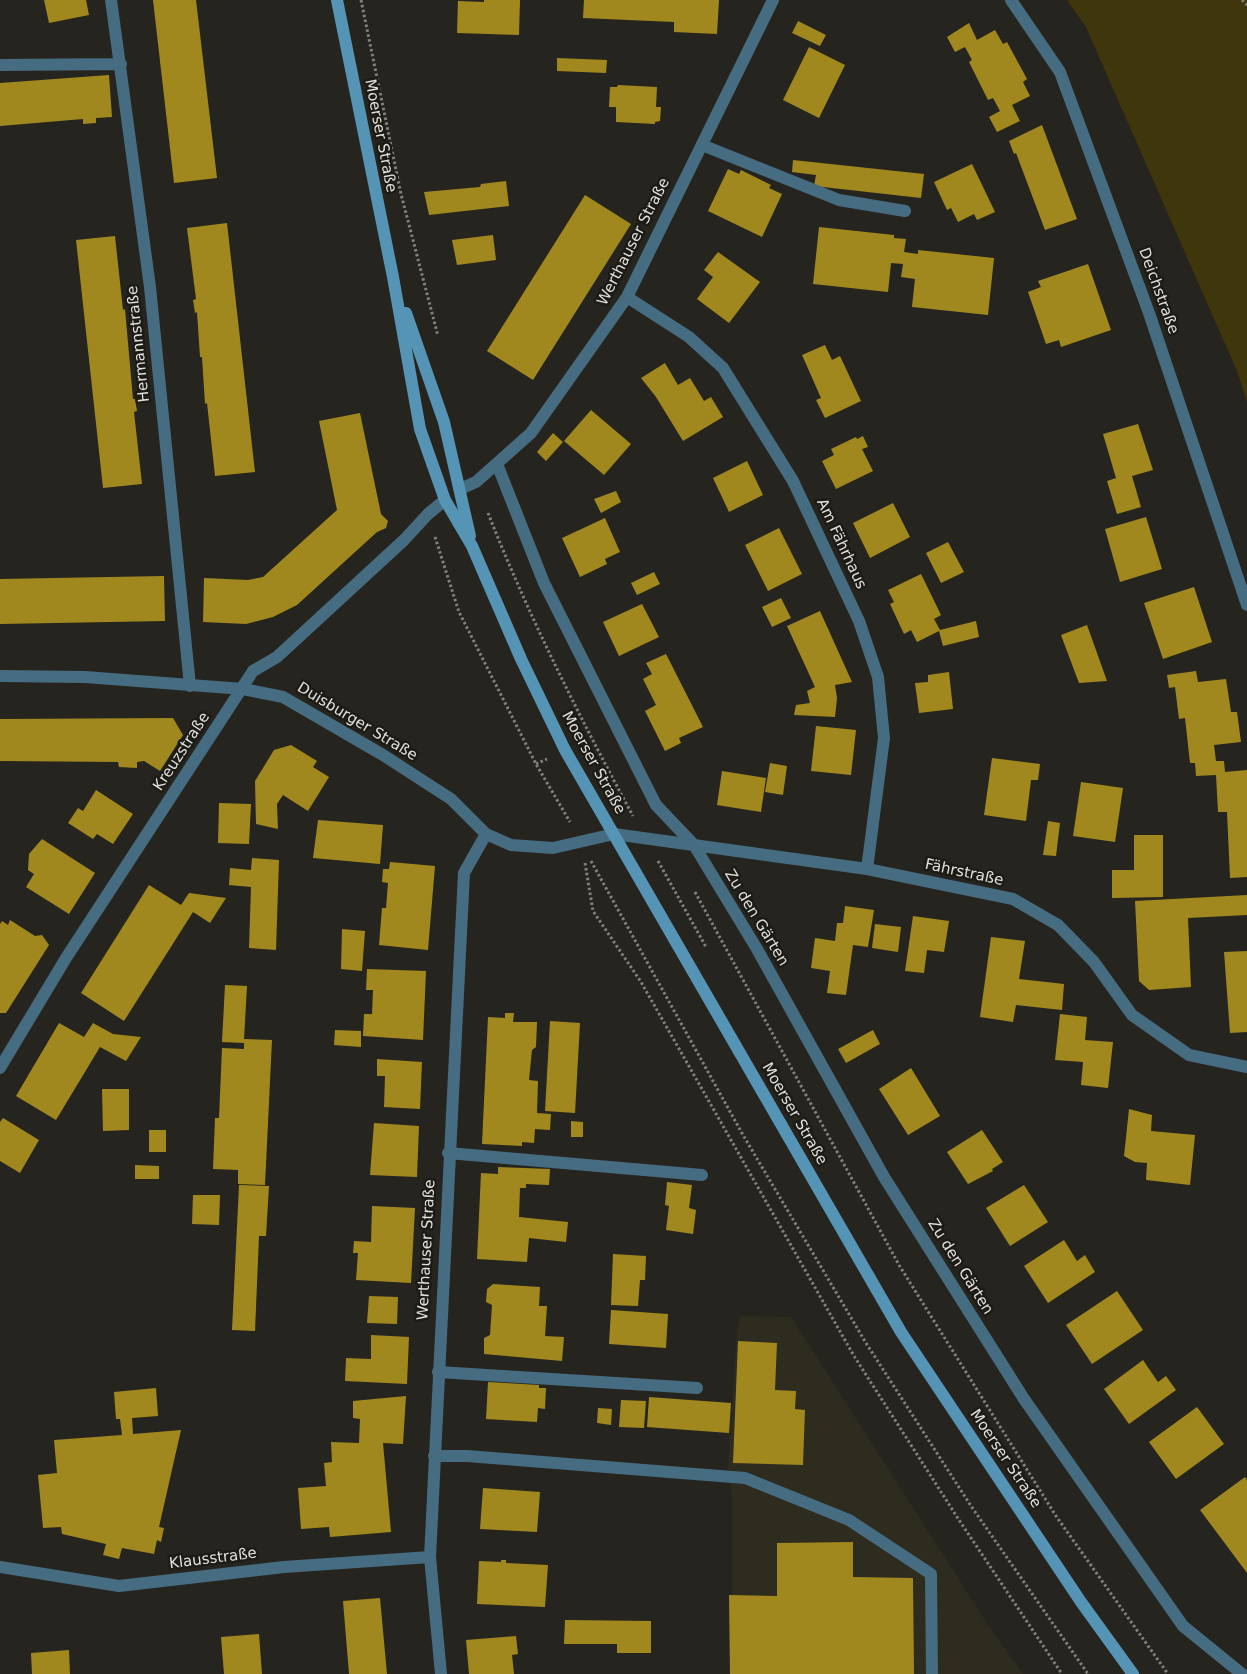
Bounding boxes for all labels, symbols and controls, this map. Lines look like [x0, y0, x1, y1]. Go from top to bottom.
street label: Moerser Straße [360, 78, 400, 194]
street label: Werthauser Straße [594, 175, 674, 309]
street label: Deichstraße [1134, 245, 1182, 337]
street label: Hermannstraße [124, 285, 154, 403]
street label: Am Fährhaus [812, 496, 870, 592]
street label: Duisburger Straße [294, 679, 420, 765]
street label: Moerser Straße [557, 708, 629, 818]
street label: Kreuzstraße [150, 709, 214, 795]
street label: Fährstraße [923, 856, 1005, 890]
street label: Zu den Gärten [720, 867, 792, 969]
street label: Moerser Straße [757, 1060, 831, 1168]
street label: Werthauser Straße [414, 1179, 440, 1321]
street label: Zu den Gärten [923, 1216, 997, 1318]
street label: Moerser Straße [965, 1406, 1045, 1512]
street label: Klausstraße [168, 1545, 258, 1573]

